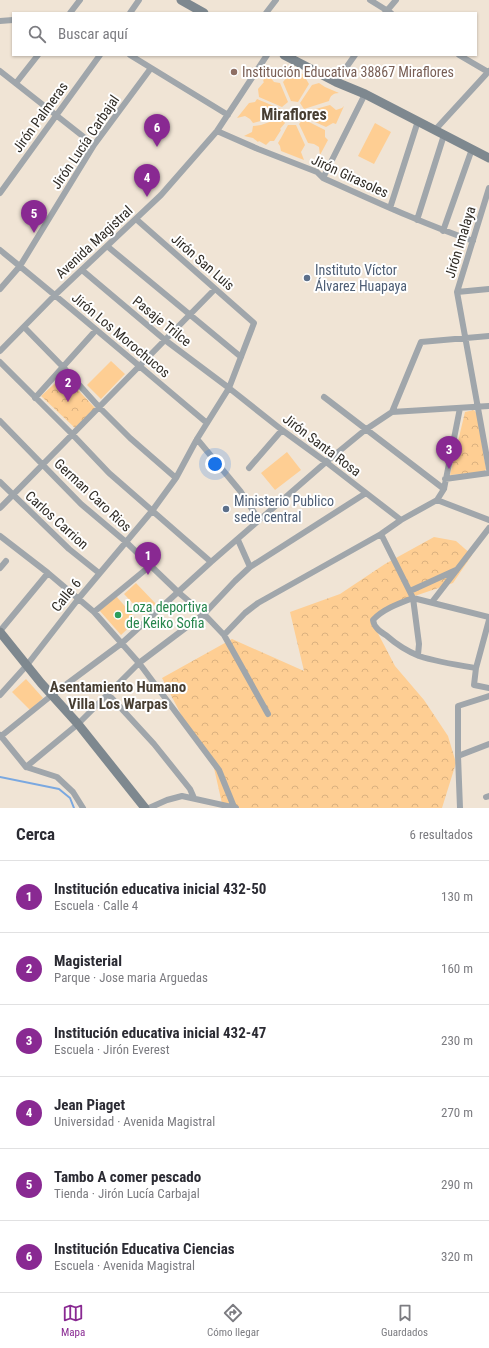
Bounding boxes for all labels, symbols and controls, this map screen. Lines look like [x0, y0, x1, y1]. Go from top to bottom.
search box [12, 12, 477, 56]
icon: search [26, 23, 48, 45]
text: Buscar aquí [58, 25, 128, 43]
place label: Institución Educativa 38867 Miraflores [242, 64, 454, 80]
marker: Institución Educativa 38867 Miraflores [229, 67, 239, 77]
street label: Jirón Palmeras [9, 79, 71, 155]
street label: Jirón Lucía Carbajal [48, 92, 122, 192]
district label: Miraflores [261, 105, 327, 124]
pin: 6 [144, 114, 170, 147]
street label: Jirón Girasoles [309, 151, 391, 201]
pin: 4 [134, 164, 160, 197]
pin: 5 [21, 200, 47, 233]
street label: Avenida Magistral [52, 202, 136, 282]
street label: Jirón Imalaya [442, 204, 478, 280]
street label: Jirón San Luis [168, 230, 238, 294]
place label: Instituto Víctor Álvarez Huapaya [315, 262, 407, 294]
marker: Instituto Víctor Álvarez Huapaya [302, 273, 312, 283]
street label: Jirón Los Morochucos [69, 289, 173, 381]
street label: Pasaje Trilce [130, 293, 195, 350]
pin: 2 [55, 369, 81, 402]
street label: Jirón Santa Rosa [280, 410, 364, 480]
pin: 3 [436, 436, 462, 469]
your location [205, 454, 225, 474]
street label: German Caro Rios [51, 455, 135, 535]
street label: Carlos Carrion [22, 488, 92, 552]
place label: Ministerio Publico sede central [234, 493, 334, 525]
marker: Ministerio Publico sede central [221, 504, 231, 514]
pin: 1 [135, 542, 161, 575]
street label: Calle 6 [48, 575, 84, 615]
place label: Loza deportiva de Keiko Sofia [126, 599, 208, 631]
marker: Loza deportiva de Keiko Sofia [113, 610, 123, 620]
district label: Asentamiento Humano Villa Los Warpas [50, 678, 186, 713]
text: Cerca [16, 824, 55, 844]
text: 6 resultados [409, 827, 473, 842]
text: Institución educativa inicial 432-50 [54, 880, 266, 898]
text: 1 [26, 889, 32, 904]
text: 130 m [441, 889, 473, 904]
text: Escuela · Calle 4 [54, 898, 138, 913]
text: Magisterial [54, 952, 122, 970]
text: 2 [26, 961, 32, 976]
text: 160 m [441, 961, 473, 976]
text: Parque · Jose maria Arguedas [54, 970, 208, 985]
text: Institución educativa inicial 432-47 [54, 1024, 266, 1042]
text: 3 [26, 1033, 32, 1048]
text: 230 m [441, 1033, 473, 1048]
text: Escuela · Jirón Everest [54, 1042, 170, 1057]
text: Jean Piaget [54, 1096, 125, 1114]
text: 4 [26, 1105, 32, 1120]
text: 270 m [441, 1105, 473, 1120]
text: Universidad · Avenida Magistral [54, 1114, 215, 1129]
text: Tambo A comer pescado [54, 1168, 201, 1186]
text: 5 [26, 1177, 32, 1192]
text: 290 m [441, 1177, 473, 1192]
text: Tienda · Jirón Lucía Carbajal [54, 1186, 200, 1201]
text: Institución Educativa Ciencias [54, 1240, 235, 1258]
text: 6 [26, 1249, 32, 1264]
text: 320 m [441, 1249, 473, 1264]
text: Escuela · Avenida Magistral [54, 1258, 195, 1273]
tab: Mapa [61, 1302, 85, 1339]
tab: Cómo llegar [207, 1302, 259, 1339]
tab: Guardados [381, 1302, 428, 1339]

